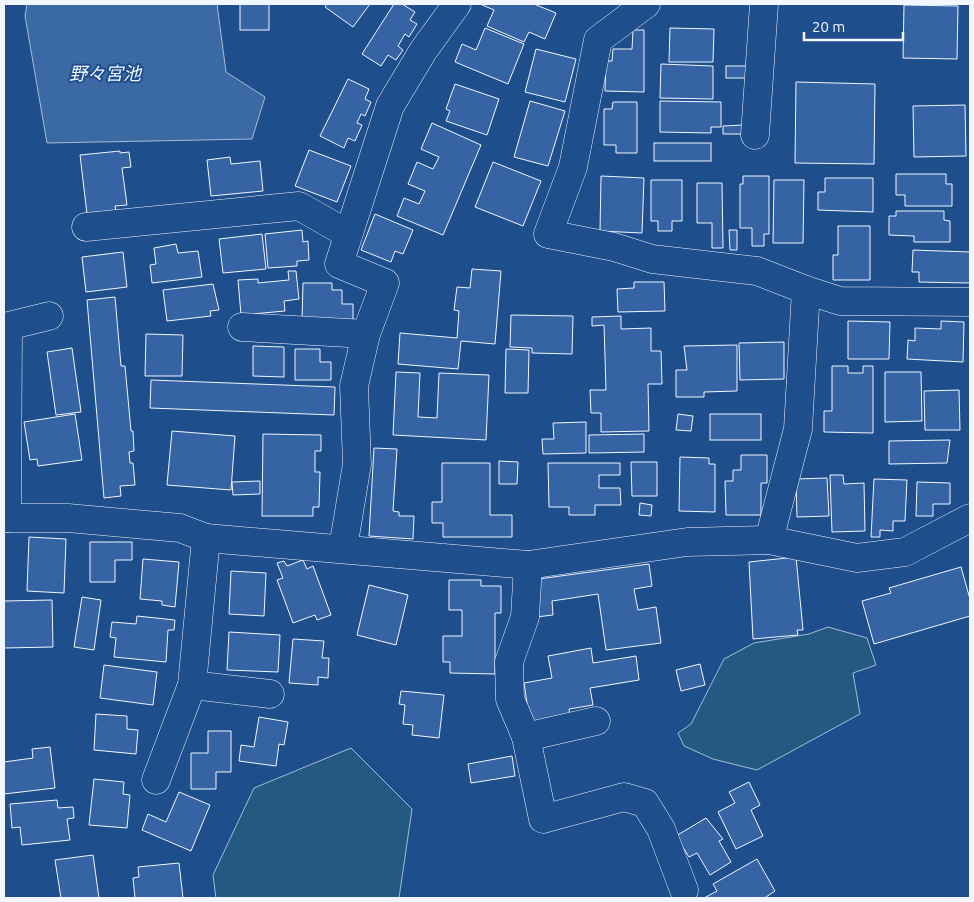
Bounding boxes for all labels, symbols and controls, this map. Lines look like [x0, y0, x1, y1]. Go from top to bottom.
scale bar [804, 10, 903, 42]
text: 20 m [812, 18, 845, 35]
water label: 野々宮池 [69, 63, 143, 83]

